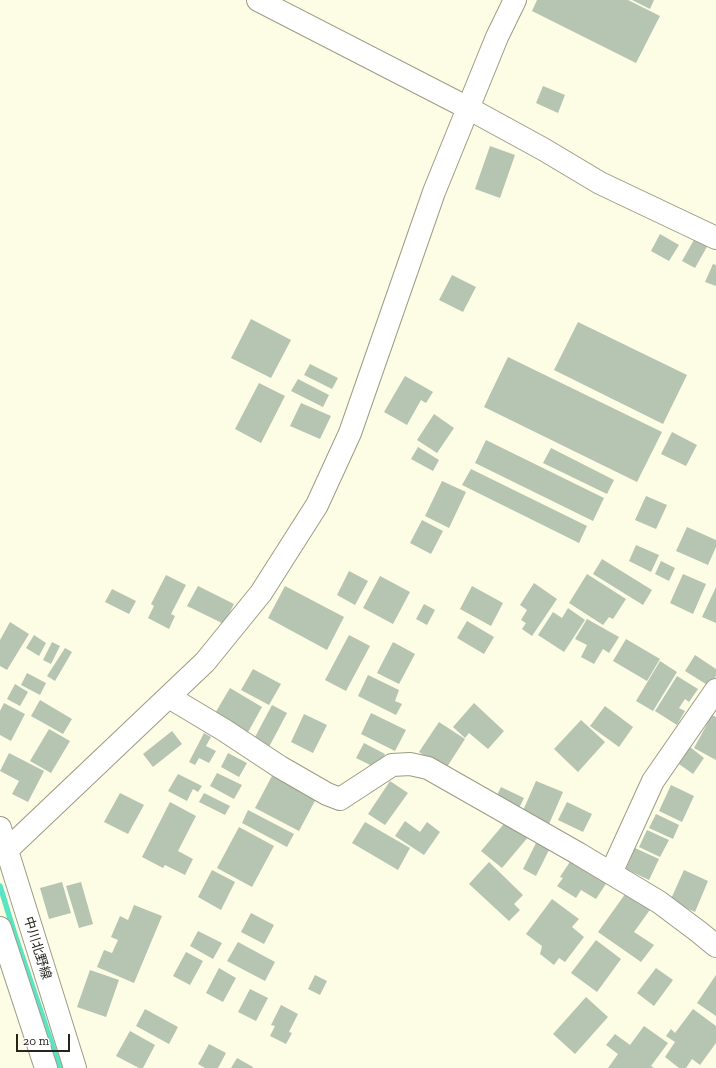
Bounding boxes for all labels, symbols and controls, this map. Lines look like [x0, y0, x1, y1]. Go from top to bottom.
street label: 中川北野線 [20, 915, 54, 981]
scale bar [18, 1026, 72, 1052]
text: 20 m [23, 1034, 49, 1048]

